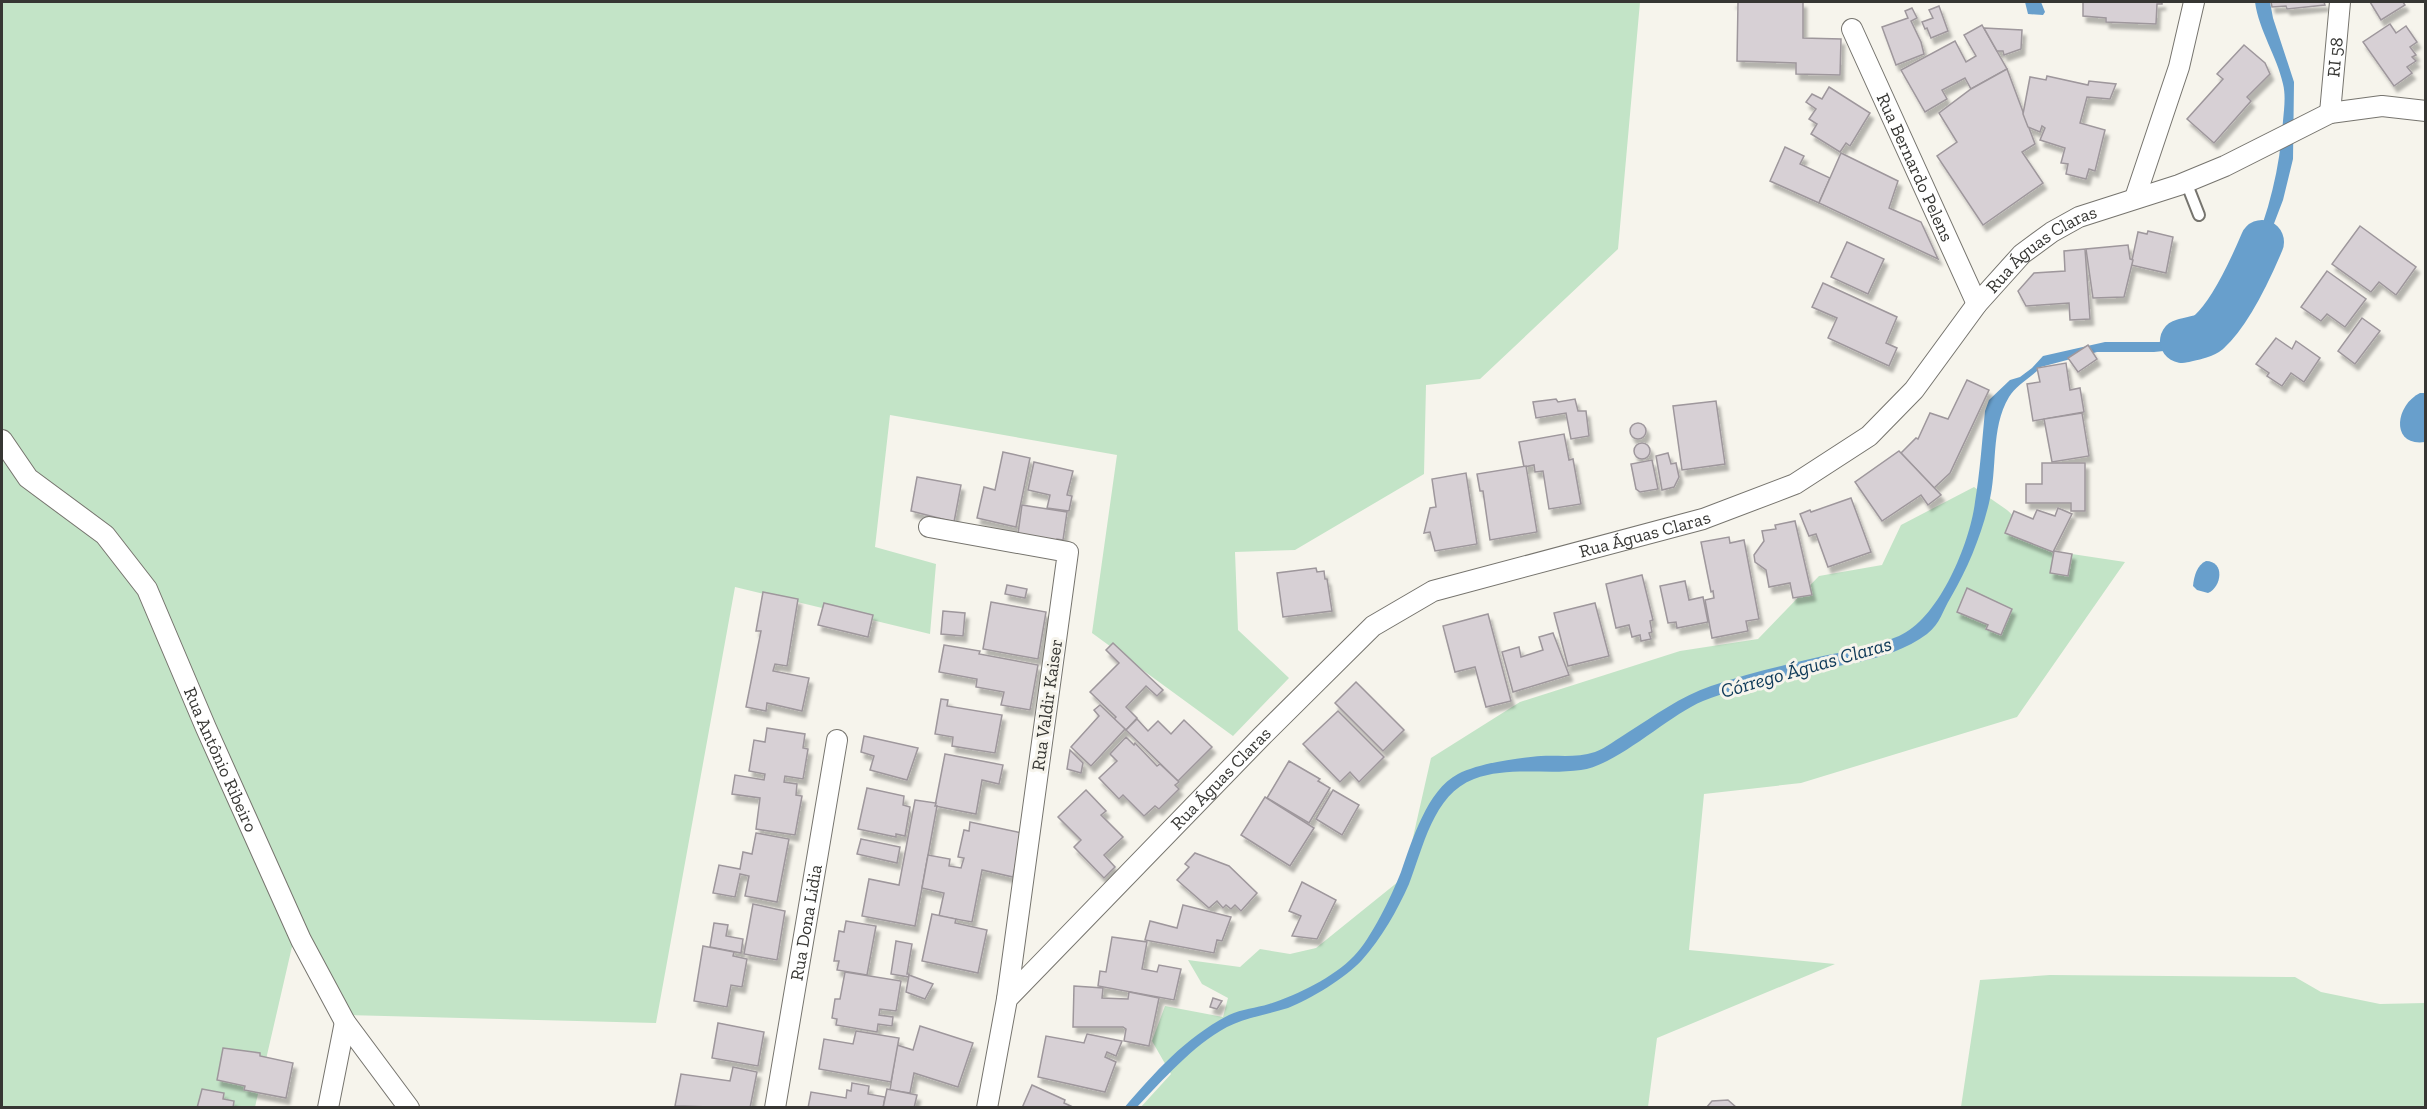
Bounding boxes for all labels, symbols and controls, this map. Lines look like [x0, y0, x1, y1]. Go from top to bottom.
street label: RI 58 [2322, 36, 2348, 78]
street label: Rua Bernardo Pelens [1872, 90, 1958, 245]
street label: Rua Águas Claras [1981, 201, 2100, 297]
street label: Rua Águas Claras [1577, 506, 1714, 563]
water label: Córrego Águas Claras [1718, 631, 1894, 703]
street label: Rua Valdir Kaiser [1027, 638, 1067, 772]
street label: Rua Antônio Ribeiro [179, 684, 262, 835]
street label: Rua Águas Claras [1166, 722, 1276, 835]
street label: Rua Dona Lidia [786, 863, 827, 982]

